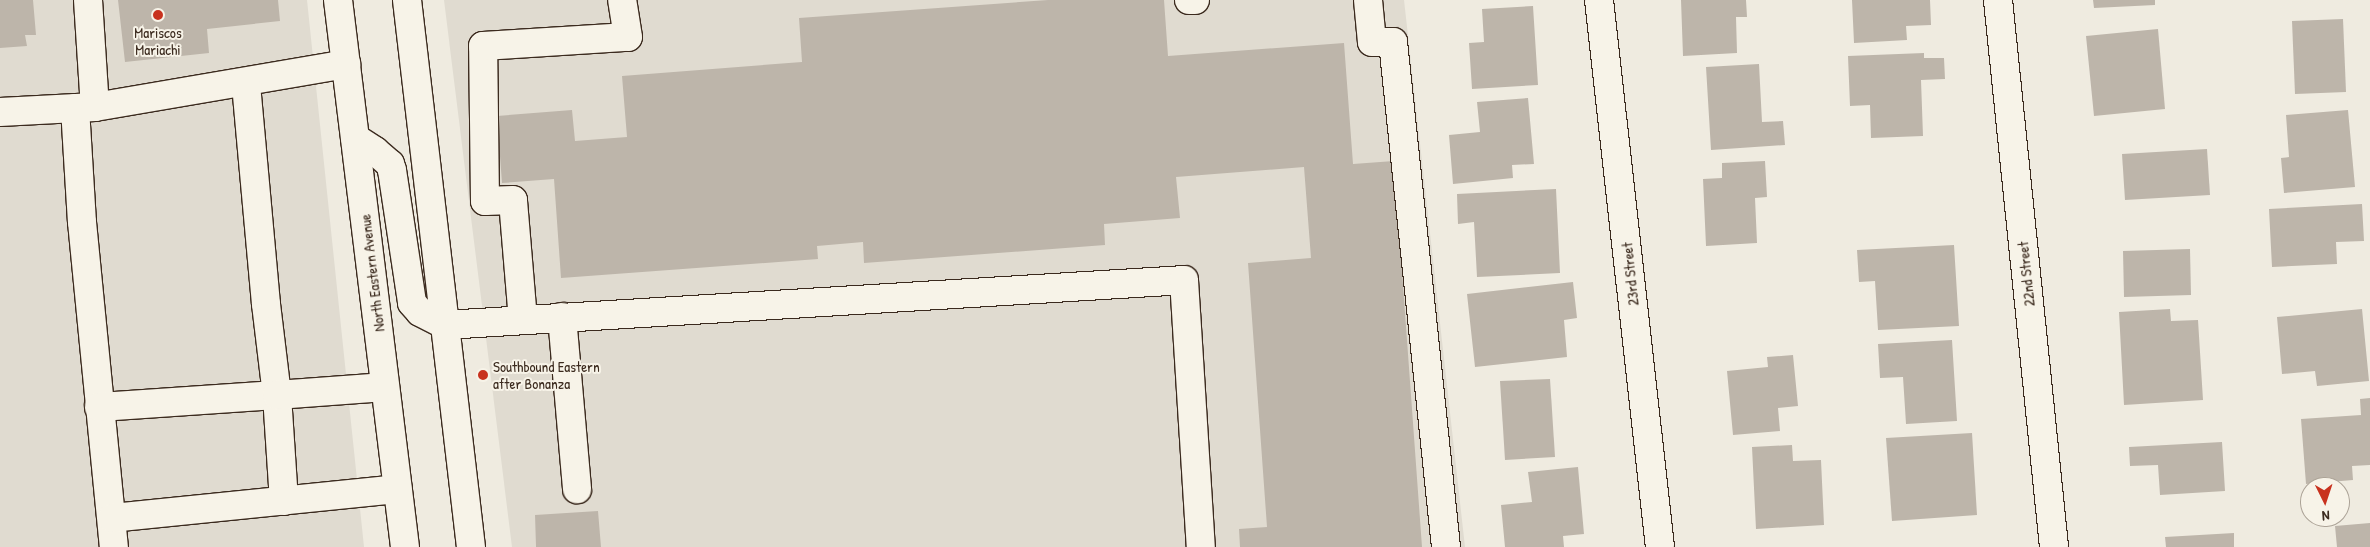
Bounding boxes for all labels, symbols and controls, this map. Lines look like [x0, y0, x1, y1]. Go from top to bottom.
marker: Mariscos Mariachi [152, 9, 164, 21]
place label: Mariscos Mariachi [134, 23, 182, 58]
street label: North Eastern Avenue [356, 213, 388, 333]
street label: 23rd Street [1618, 241, 1642, 307]
street label: 22nd Street [2014, 241, 2038, 307]
place label: Southbound Eastern after Bonanza [493, 357, 600, 392]
marker: Southbound Eastern after Bonanza [477, 369, 489, 381]
north arrow [2300, 477, 2350, 527]
text: N [2322, 507, 2330, 526]

